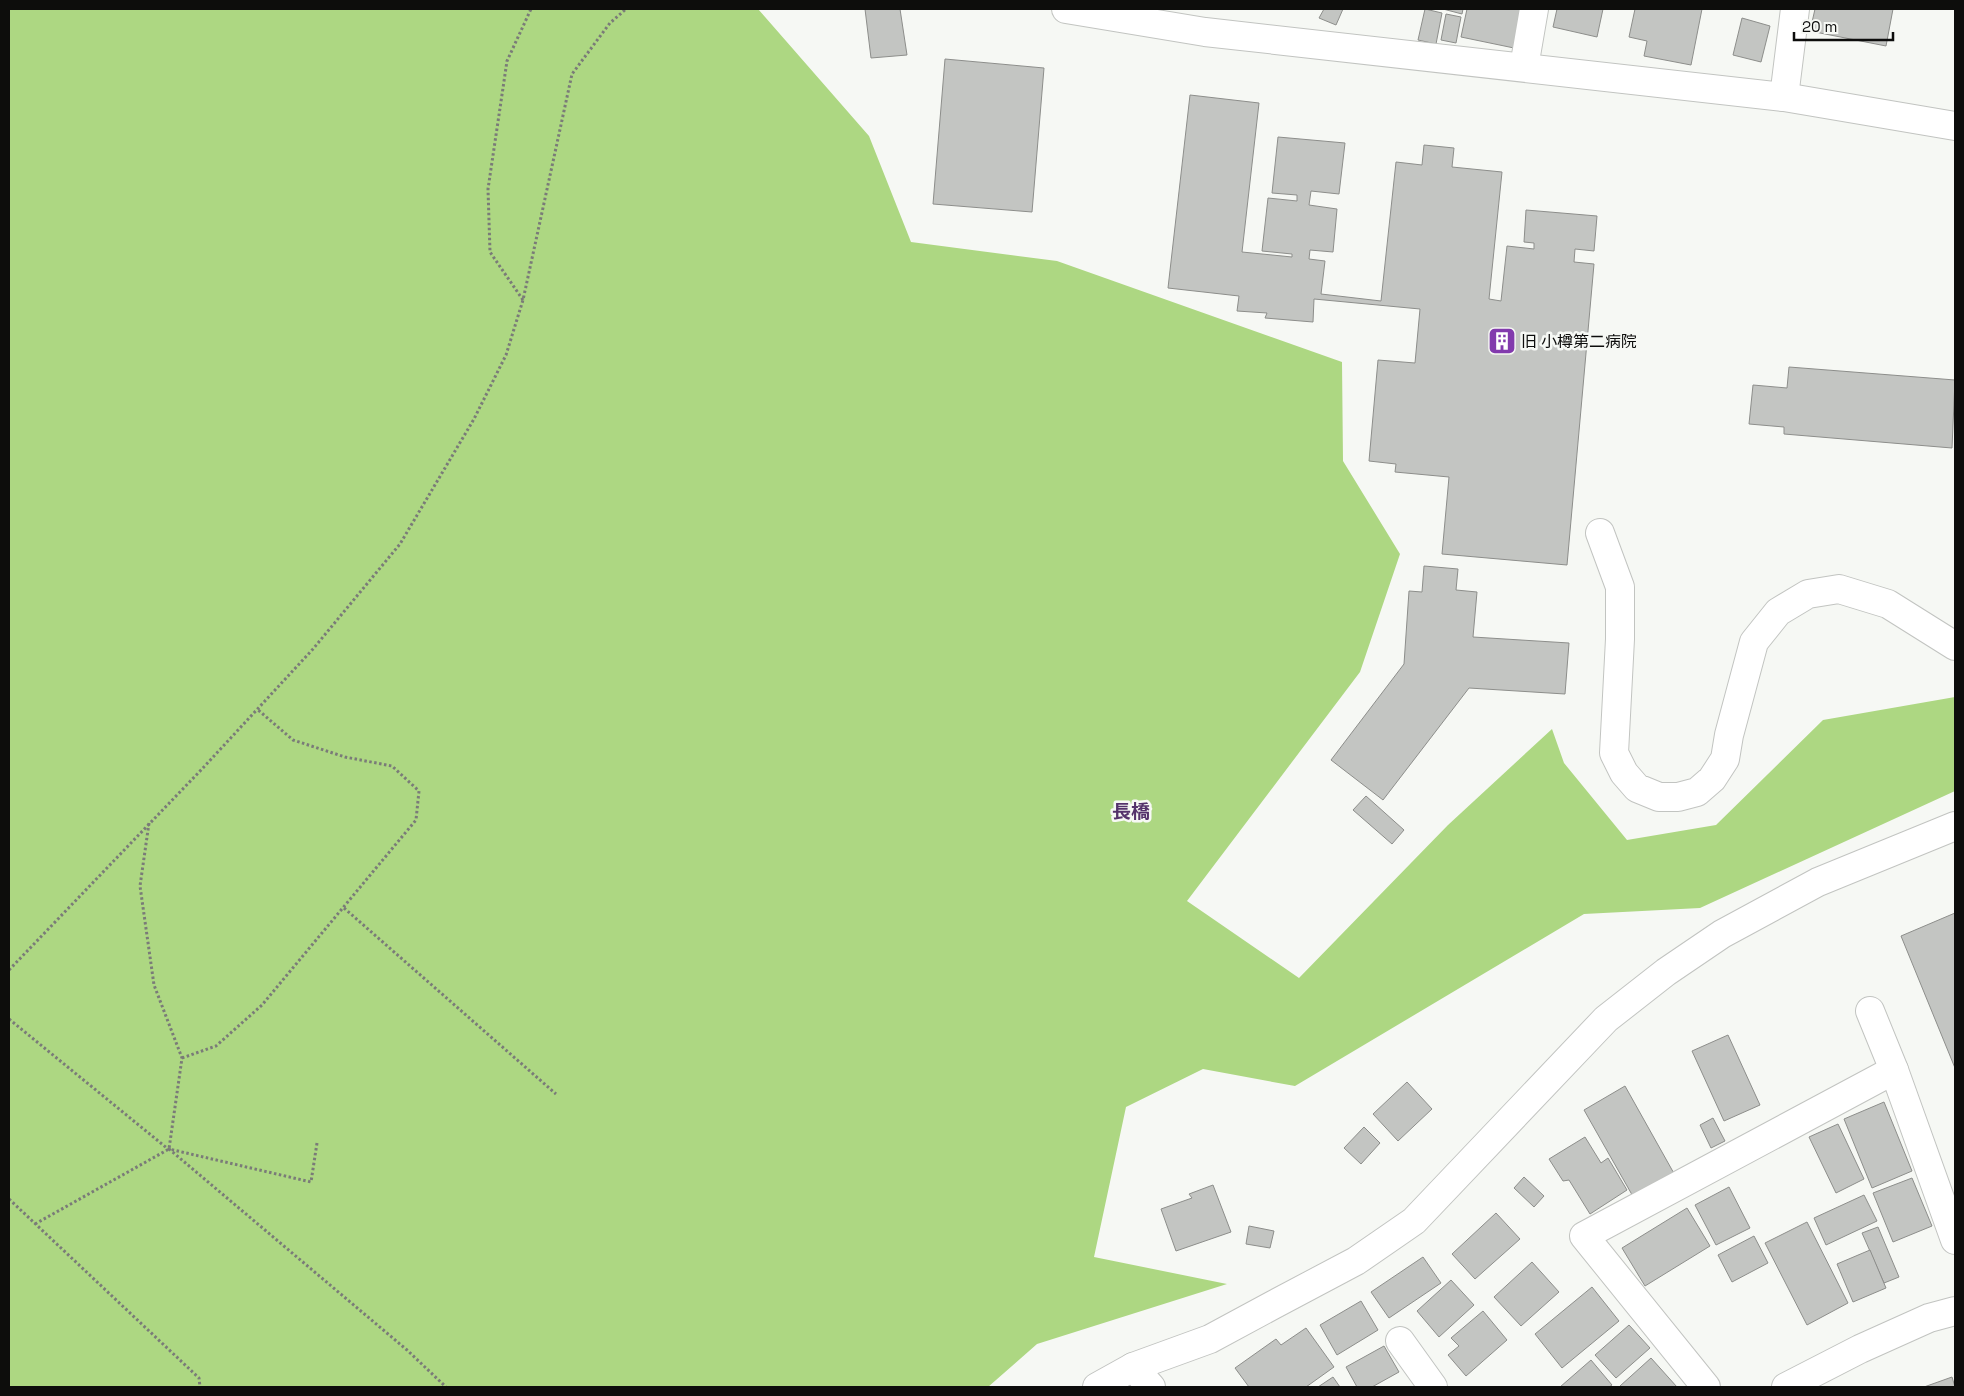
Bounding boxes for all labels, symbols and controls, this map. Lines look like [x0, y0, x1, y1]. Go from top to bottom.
scale bar [1794, 10, 1893, 42]
text: 20 m [1802, 17, 1837, 36]
building icon: 旧 小樽第二病院 [1487, 326, 1517, 356]
place label: 旧 小樽第二病院 [1521, 331, 1637, 352]
district label: 長橋 [1112, 799, 1150, 824]

